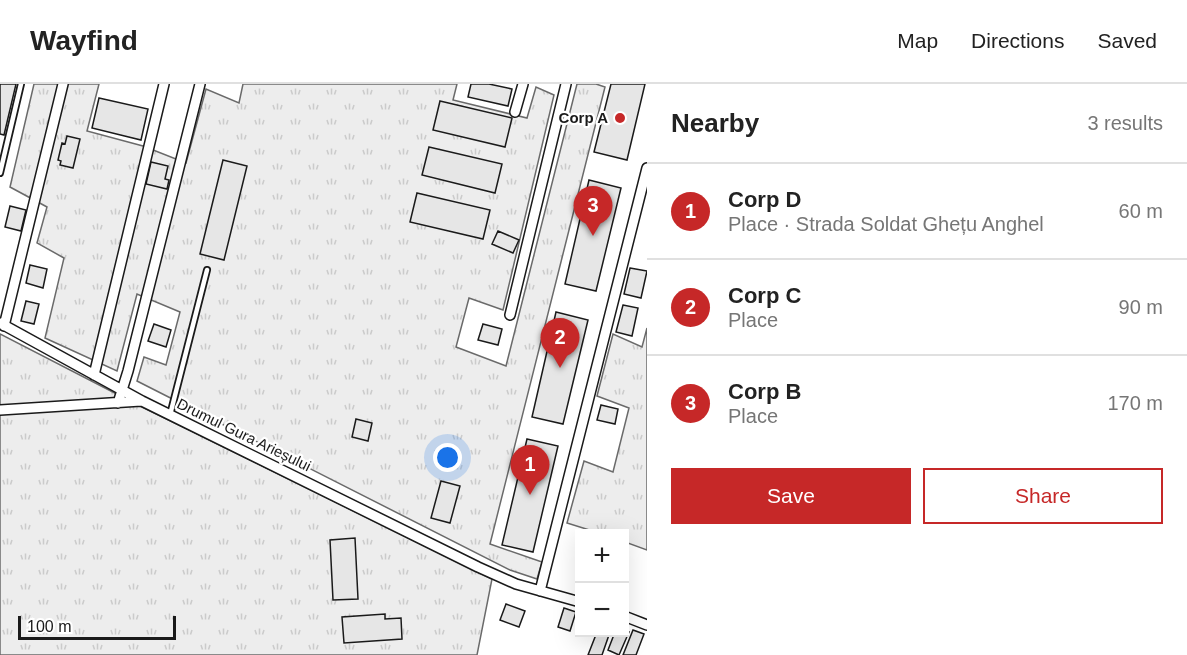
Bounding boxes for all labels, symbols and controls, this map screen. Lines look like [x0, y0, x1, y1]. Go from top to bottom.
text: Wayfind [30, 25, 138, 56]
text: Map [897, 29, 938, 52]
text: Directions [971, 29, 1064, 52]
text: Saved [1097, 29, 1157, 52]
text: Nearby [671, 108, 759, 138]
place label: Corp A [559, 109, 608, 126]
marker: Corp A [613, 111, 627, 125]
text: 3 results [1087, 112, 1163, 134]
pin: 3 [574, 186, 612, 236]
text: Corp D [728, 187, 801, 212]
text: 1 [685, 200, 696, 222]
text: 60 m [1119, 200, 1163, 222]
text: Place · Strada Soldat Ghețu Anghel [728, 213, 1044, 235]
text: Corp C [728, 283, 801, 308]
text: 2 [685, 296, 696, 318]
text: 90 m [1119, 296, 1163, 318]
text: Place [728, 309, 778, 331]
pin: 2 [540, 318, 580, 368]
text: Corp B [728, 379, 801, 404]
text: 3 [685, 392, 696, 414]
text: 170 m [1107, 392, 1163, 414]
street label: Drumul Gura Arieșului [175, 395, 314, 474]
text: Place [728, 405, 778, 427]
your location [433, 443, 462, 472]
pin: 1 [510, 446, 550, 495]
button: Save [671, 468, 911, 524]
button: Share [923, 468, 1163, 524]
map controls [575, 529, 629, 637]
button: + [575, 529, 629, 583]
button: − [575, 583, 629, 637]
scale bar [18, 613, 176, 640]
text: 100 m [27, 618, 71, 635]

